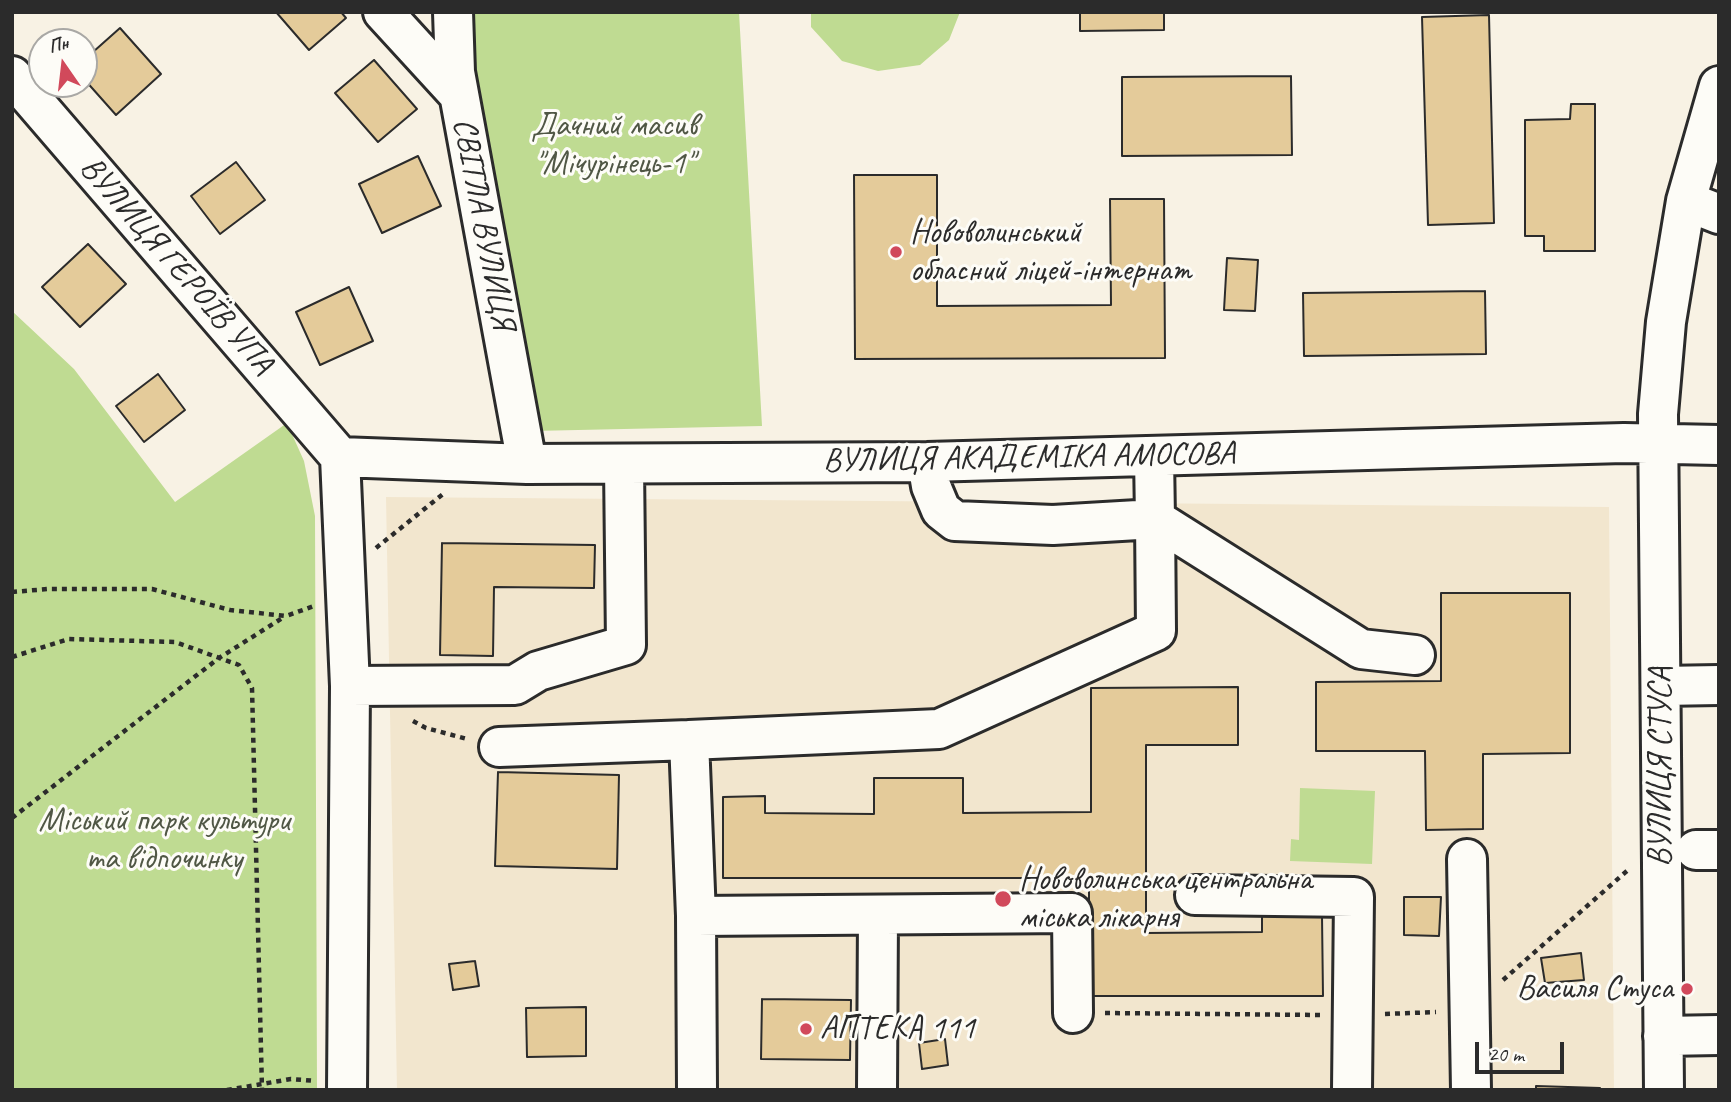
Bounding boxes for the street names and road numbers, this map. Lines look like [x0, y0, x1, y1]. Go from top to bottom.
street label: СВІТЛА ВУЛИЦЯ [443, 115, 523, 333]
street label: ВУЛИЦЯ ГЕРОЇВ УПА [71, 149, 281, 383]
street label: ВУЛИЦЯ АКАДЕМІКА АМОСОВА [823, 435, 1235, 481]
street label: ВУЛИЦЯ СТУСА [1641, 667, 1681, 867]

